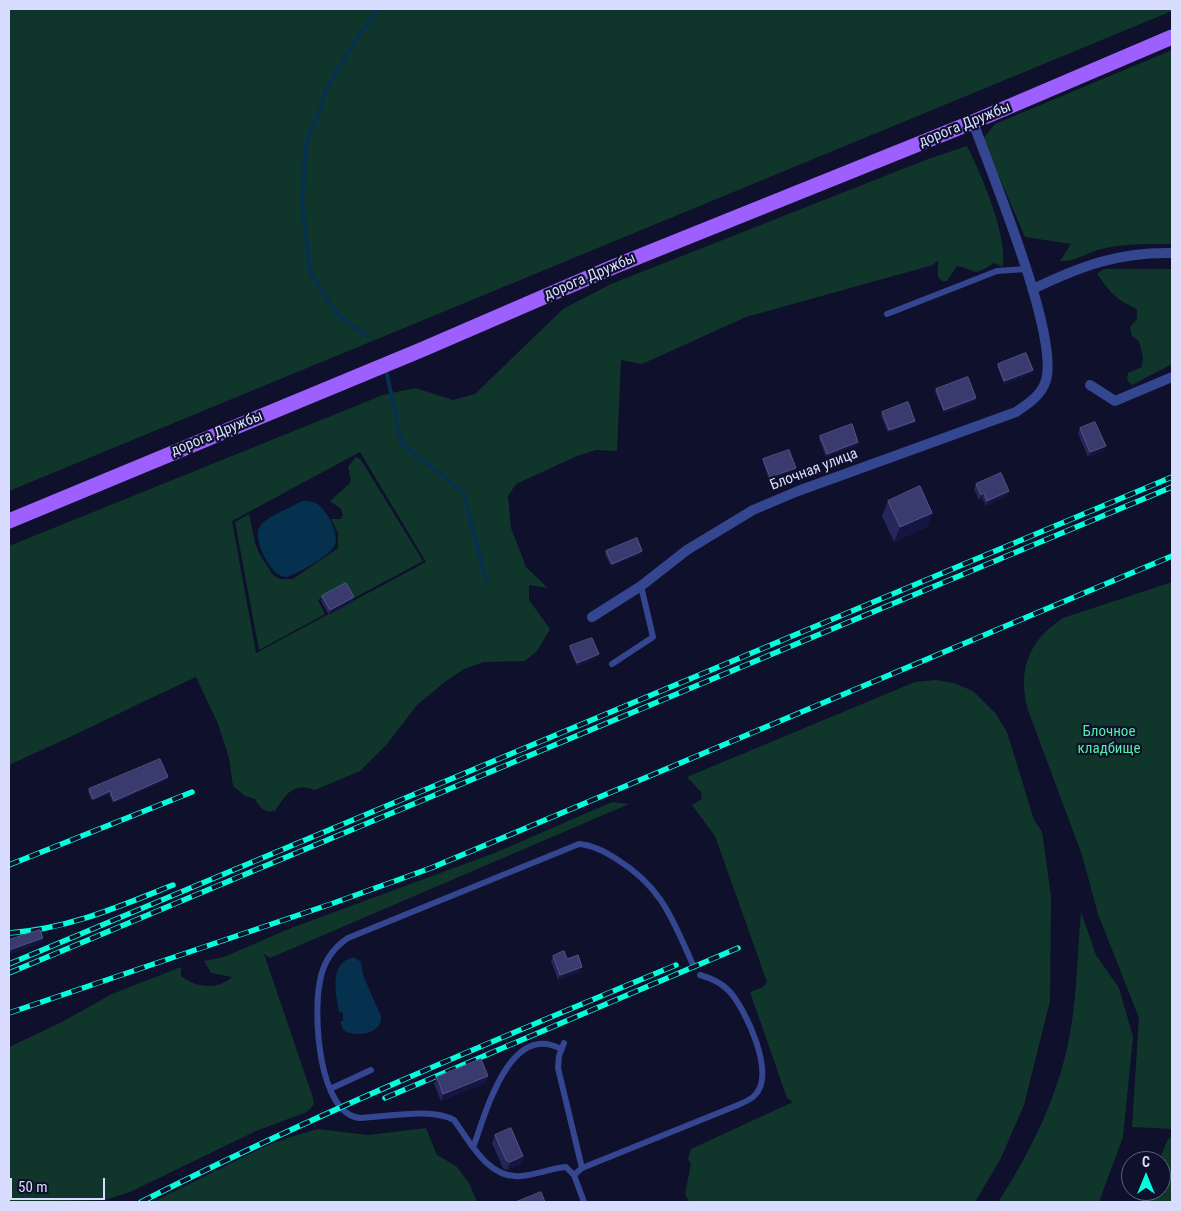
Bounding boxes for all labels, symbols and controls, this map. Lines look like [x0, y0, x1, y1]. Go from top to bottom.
street label: дорога Дружбы [916, 98, 1014, 152]
street label: дорога Дружбы [542, 250, 638, 304]
street label: дорога Дружбы [168, 407, 266, 461]
street label: Блочная улица [768, 445, 860, 495]
park label: Блочное кладбище [1078, 723, 1140, 758]
north arrow [1121, 1151, 1171, 1201]
text: С [1142, 1154, 1150, 1170]
scale bar [12, 1168, 108, 1200]
text: 50 m [18, 1178, 48, 1196]

